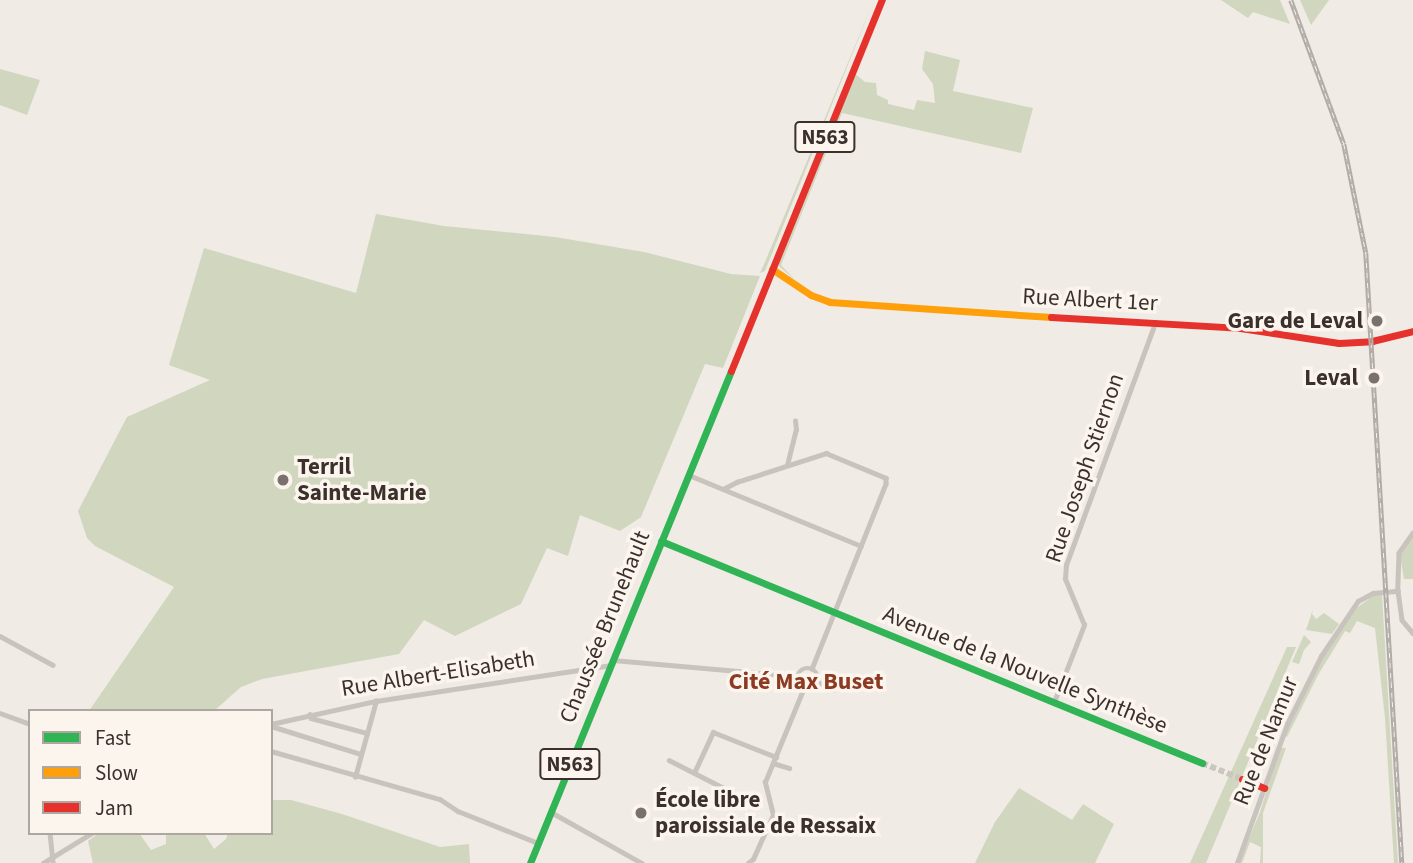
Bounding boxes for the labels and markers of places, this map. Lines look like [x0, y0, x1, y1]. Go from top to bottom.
place label: Gare de Leval [1227, 307, 1363, 335]
marker: Gare de Leval [1369, 313, 1385, 329]
place label: Leval [1304, 364, 1358, 392]
marker: Leval [1364, 368, 1384, 388]
place label: Terril Sainte-Marie [297, 453, 427, 507]
marker: Terril Sainte-Marie [275, 472, 291, 488]
place label: École libre paroissiale de Ressaix [655, 786, 876, 840]
marker: École libre paroissiale de Ressaix [633, 805, 649, 821]

